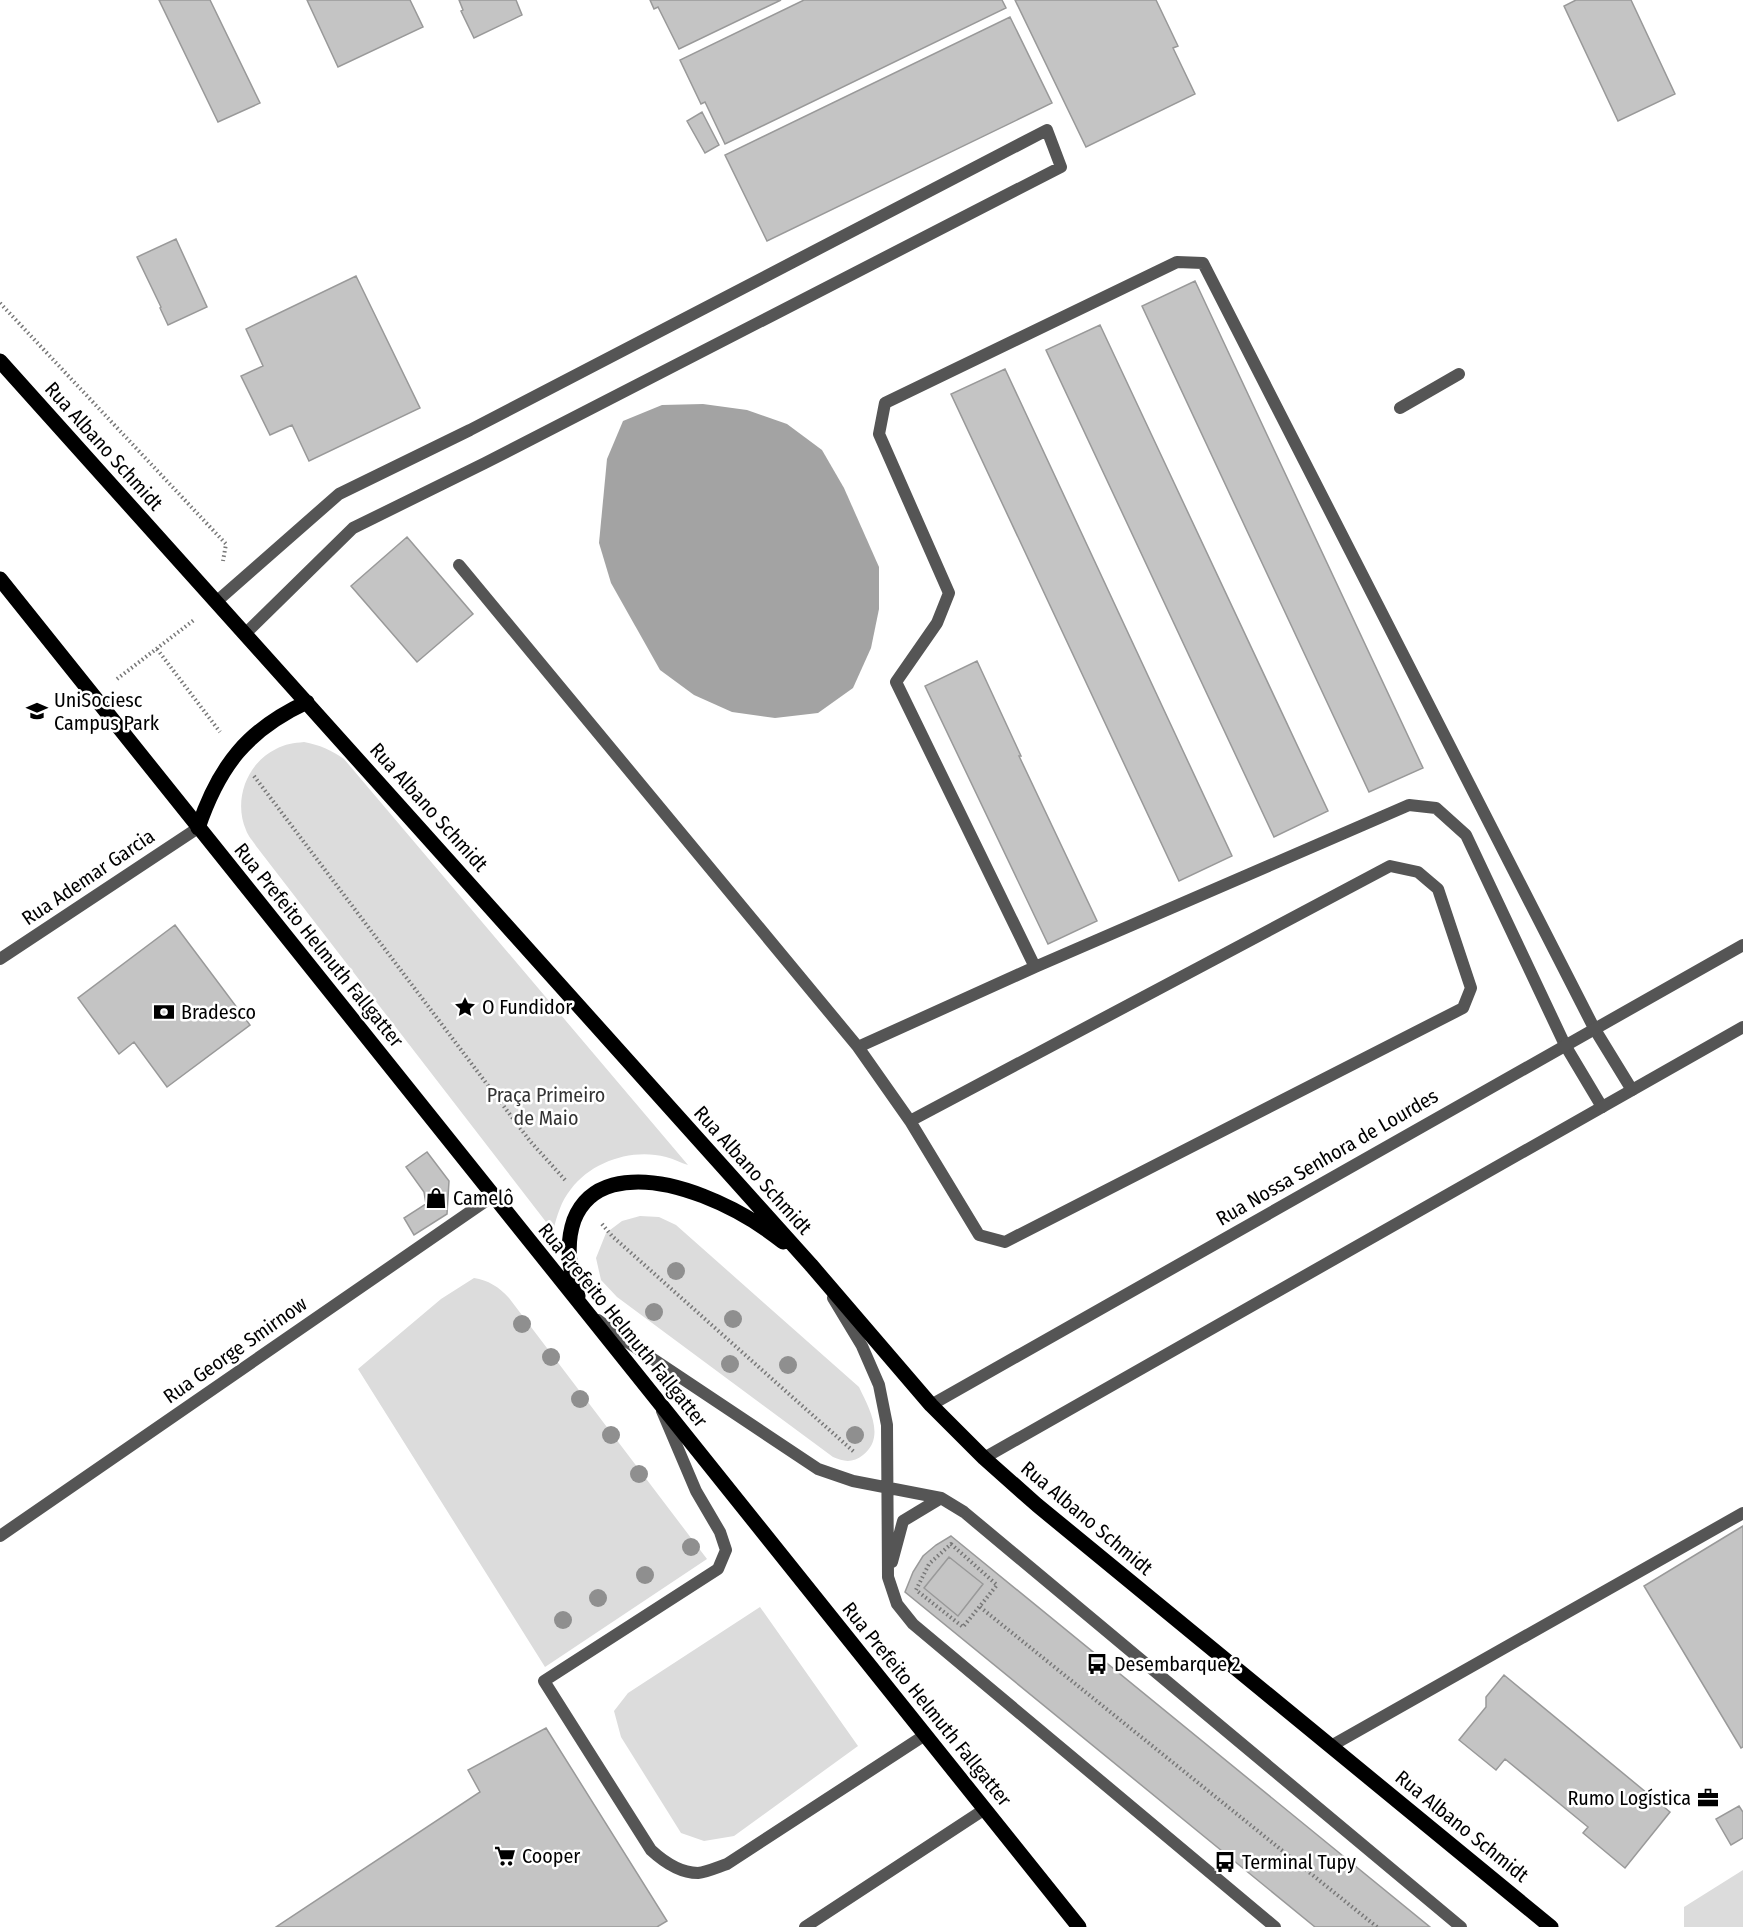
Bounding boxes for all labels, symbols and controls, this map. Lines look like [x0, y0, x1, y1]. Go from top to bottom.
street label: Rua Albano Schmidt [40, 377, 168, 515]
place label: UniSociesc Campus Park [54, 688, 160, 735]
school or university icon: UniSociesc Campus Park [25, 699, 49, 723]
street label: Rua Albano Schmidt [365, 738, 493, 876]
street label: Rua Ademar Garcia [17, 824, 159, 930]
street label: Rua Prefeito Helmuth Fallgatter [229, 838, 409, 1052]
place icon: O Fundidor [453, 995, 477, 1019]
place label: O Fundidor [482, 995, 572, 1019]
bank icon: Bradesco [152, 1000, 176, 1024]
place label: Bradesco [181, 1000, 256, 1024]
park label: Praça Primeiro de Maio [487, 1083, 605, 1130]
street label: Rua Nossa Senhora de Lourdes [1212, 1084, 1442, 1230]
street label: Rua Albano Schmidt [689, 1101, 817, 1239]
shop icon: Camelô [424, 1186, 448, 1210]
place label: Camelô [453, 1186, 514, 1210]
street label: Rua Prefeito Helmuth Fallgatter [533, 1218, 713, 1432]
street label: Rua George Smirnow [159, 1292, 311, 1408]
street label: Rua Albano Schmidt [1016, 1456, 1158, 1580]
street label: Rua Prefeito Helmuth Fallgatter [837, 1597, 1017, 1811]
bus stop icon: Desembarque 2 [1085, 1652, 1109, 1676]
place label: Desembarque 2 [1114, 1652, 1241, 1676]
street label: Rua Albano Schmidt [1391, 1765, 1534, 1887]
place label: Rumo Logística [1567, 1786, 1691, 1810]
office icon: Rumo Logística [1696, 1786, 1720, 1810]
supermarket icon: Cooper [493, 1844, 517, 1868]
place label: Cooper [522, 1844, 580, 1868]
bus stop icon: Terminal Tupy [1213, 1850, 1237, 1874]
place label: Terminal Tupy [1242, 1850, 1356, 1874]

